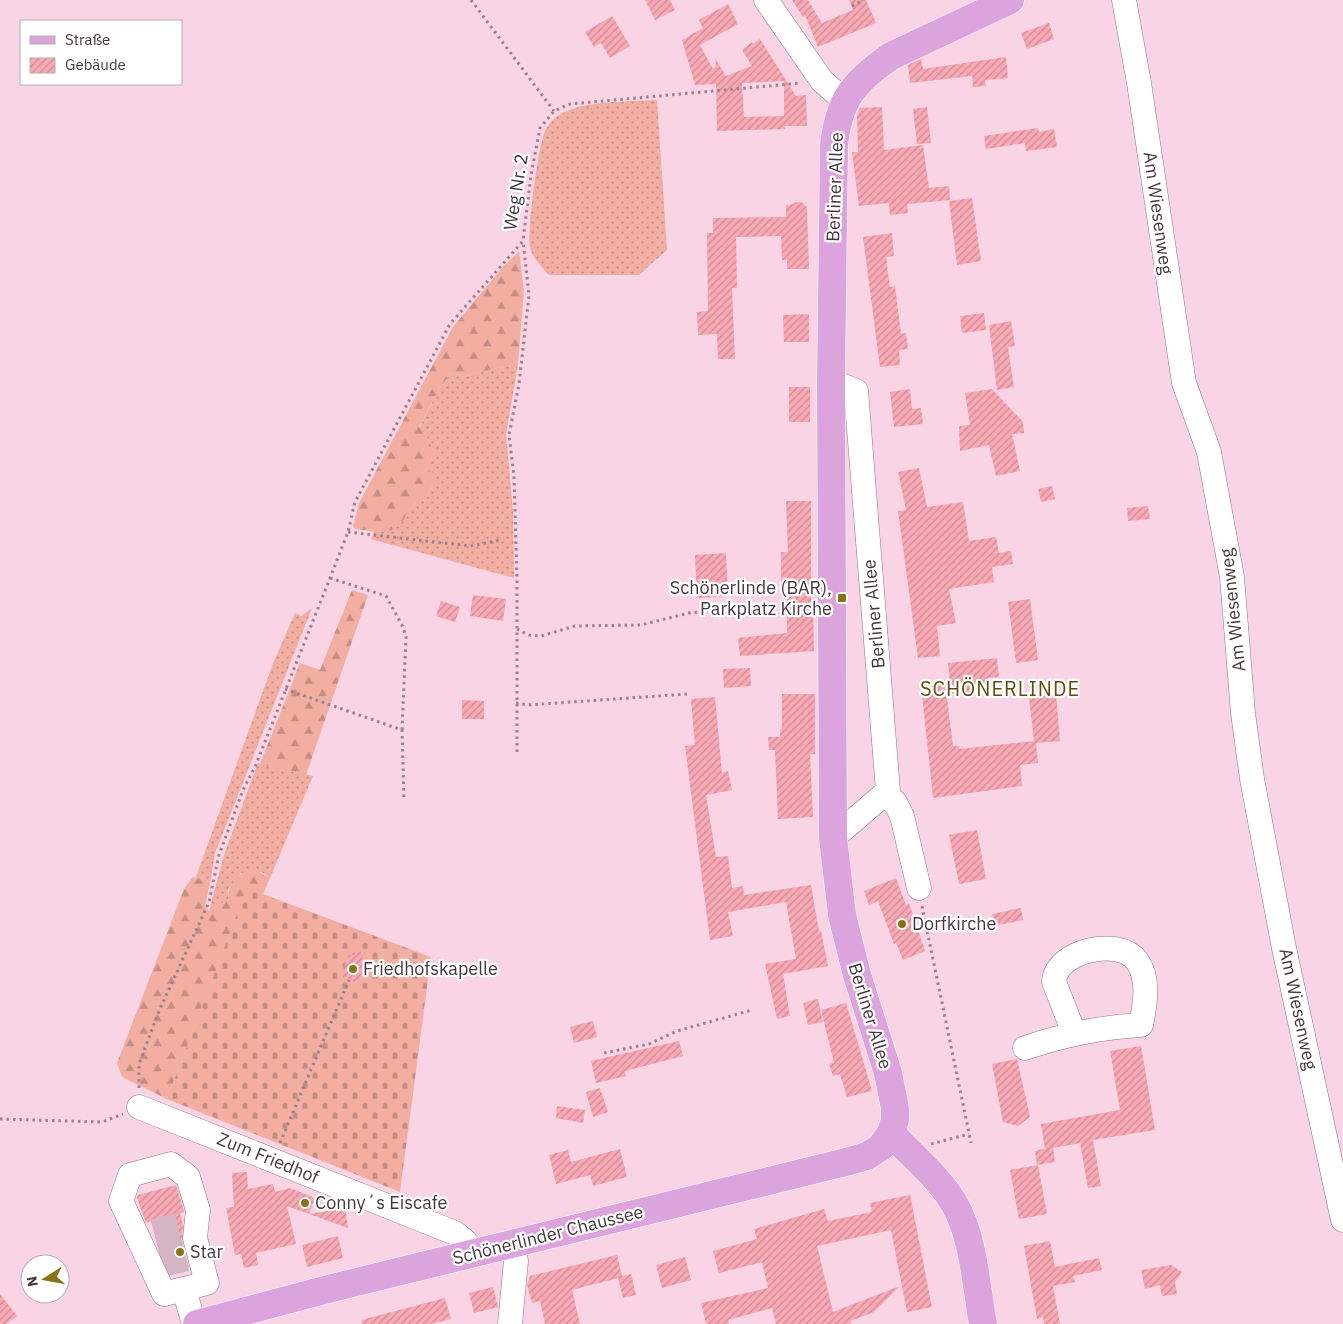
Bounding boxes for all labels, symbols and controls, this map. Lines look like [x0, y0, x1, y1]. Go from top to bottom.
legend [20, 20, 182, 85]
text: Straße [65, 30, 110, 49]
text: Gebäude [65, 55, 126, 74]
street label: Berliner Allee [821, 132, 848, 242]
street label: Am Wiesenweg [1138, 150, 1179, 276]
street label: Weg Nr. 2 [498, 152, 533, 232]
street label: Am Wiesenweg [1215, 547, 1250, 673]
street label: Berliner Allee [857, 558, 890, 670]
place label: Schönerlinde (BAR), Parkplatz Kirche [670, 576, 832, 620]
marker: Schönerlinde (BAR), Parkplatz Kirche [836, 592, 848, 604]
district label: SCHÖNERLINDE [920, 675, 1080, 702]
place label: Dorfkirche [912, 912, 996, 935]
marker: Dorfkirche [896, 918, 908, 930]
street label: Am Wiesenweg [1274, 946, 1323, 1072]
place label: Friedhofskapelle [363, 957, 498, 980]
street label: Berliner Allee [843, 960, 898, 1072]
marker: Friedhofskapelle [347, 963, 359, 975]
street label: Zum Friedhof [214, 1127, 323, 1188]
place label: Conny´s Eiscafe [315, 1191, 448, 1214]
marker: Conny´s Eiscafe [299, 1197, 311, 1209]
street label: Schönerlinder Chaussee [450, 1200, 646, 1269]
place label: Star [190, 1240, 223, 1263]
marker: Star [174, 1246, 186, 1258]
north arrow [20, 1254, 70, 1304]
text: N [22, 1275, 42, 1288]

